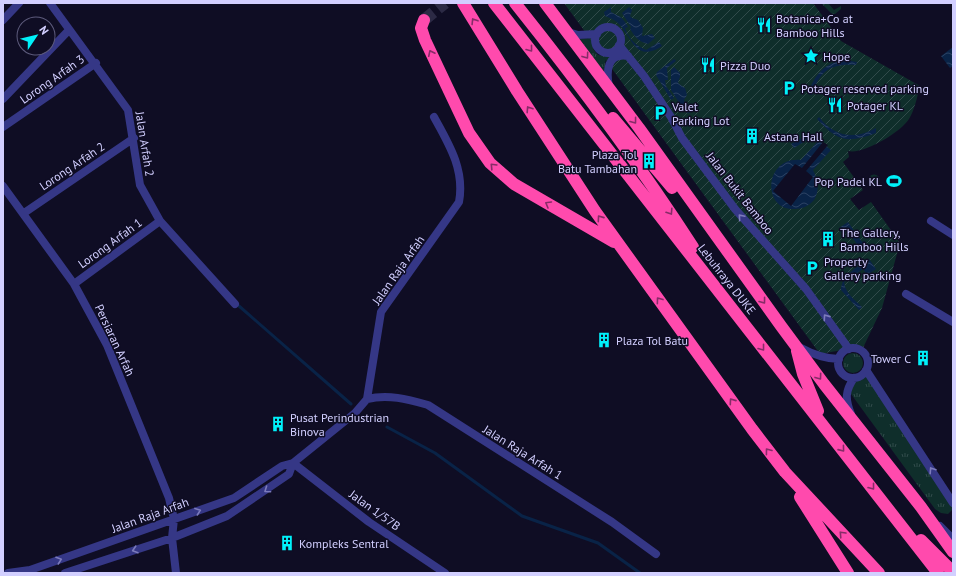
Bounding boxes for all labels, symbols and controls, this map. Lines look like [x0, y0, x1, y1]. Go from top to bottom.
place label: Botanica+Co at Bamboo Hills [776, 11, 853, 40]
north arrow [16, 16, 56, 56]
restaurant icon: Botanica+Co at Bamboo Hills [755, 16, 773, 34]
one-way arrow [472, 18, 479, 25]
text: N [36, 23, 52, 37]
one-way arrow [525, 44, 532, 51]
place icon: Hope [802, 47, 820, 65]
one-way arrow [428, 49, 436, 57]
place label: Hope [823, 49, 850, 64]
street label: Lorong Arfah 3 [17, 51, 87, 107]
one-way arrow [581, 52, 588, 59]
restaurant icon: Pizza Duo [699, 56, 717, 74]
place label: Pizza Duo [720, 58, 771, 73]
parking icon: Potager reserved parking [780, 79, 798, 97]
place label: Potager reserved parking [801, 81, 929, 96]
restaurant icon: Potager KL [826, 96, 844, 114]
place label: Potager KL [847, 98, 903, 113]
place label: Valet Parking Lot [671, 99, 730, 128]
parking icon: Valet Parking Lot [651, 104, 669, 122]
one-way arrow [526, 106, 533, 113]
street label: Jalan Arfah 2 [132, 109, 158, 178]
one-way arrow [629, 116, 636, 123]
building icon: Astana Hall [743, 127, 761, 145]
place label: Astana Hall [764, 129, 823, 144]
street label: Lorong Arfah 2 [37, 139, 107, 193]
place label: Plaza Tol Batu Tambahan [558, 147, 637, 176]
street label: Jalan Bukit Bamboo [703, 148, 777, 237]
building icon: Plaza Tol Batu Tambahan [640, 152, 658, 170]
one-way arrow [490, 163, 498, 171]
sports icon: Pop Padel KL [885, 172, 903, 190]
place label: Pop Padel KL [815, 174, 882, 189]
one-way arrow [545, 201, 552, 208]
one-way arrow [665, 208, 673, 215]
one-way arrow [739, 214, 746, 221]
street label: Lorong Arfah 1 [75, 215, 145, 271]
one-way arrow [597, 215, 605, 222]
place label: The Gallery, Bamboo Hills [840, 225, 909, 254]
building icon: The Gallery, Bamboo Hills [819, 230, 837, 248]
street label: Jalan Raja Arfah [368, 232, 427, 308]
street label: Lebuhraya DUKE [695, 241, 759, 317]
place label: Property Gallery parking [824, 254, 901, 283]
parking icon: Property Gallery parking [803, 259, 821, 277]
one-way arrow [656, 297, 664, 304]
one-way arrow [758, 297, 766, 304]
street label: Persiaran Arfah [92, 302, 138, 378]
one-way arrow [824, 315, 831, 322]
building icon: Plaza Tol Batu [595, 331, 613, 349]
place label: Plaza Tol Batu [616, 333, 688, 348]
one-way arrow [758, 343, 765, 350]
building icon: Tower C [914, 349, 932, 367]
place label: Tower C [871, 351, 911, 366]
one-way arrow [815, 373, 822, 380]
one-way arrow [729, 398, 737, 405]
place label: Pusat Perindustrian Binova [290, 410, 389, 439]
building icon: Pusat Perindustrian Binova [269, 415, 287, 433]
street label: Jalan Raja Arfah 1 [480, 421, 565, 482]
one-way arrow [837, 444, 844, 451]
one-way arrow [766, 448, 773, 455]
one-way arrow [930, 468, 937, 475]
one-way arrow [868, 482, 875, 489]
one-way arrow [264, 485, 271, 493]
street label: Jalan 1/57B [346, 486, 403, 534]
street label: Jalan Raja Arfah [108, 494, 191, 536]
one-way arrow [195, 507, 202, 515]
one-way arrow [839, 531, 847, 539]
building icon: Kompleks Sentral [278, 534, 296, 552]
place label: Kompleks Sentral [299, 536, 389, 551]
one-way arrow [132, 545, 139, 554]
one-way arrow [56, 556, 63, 564]

